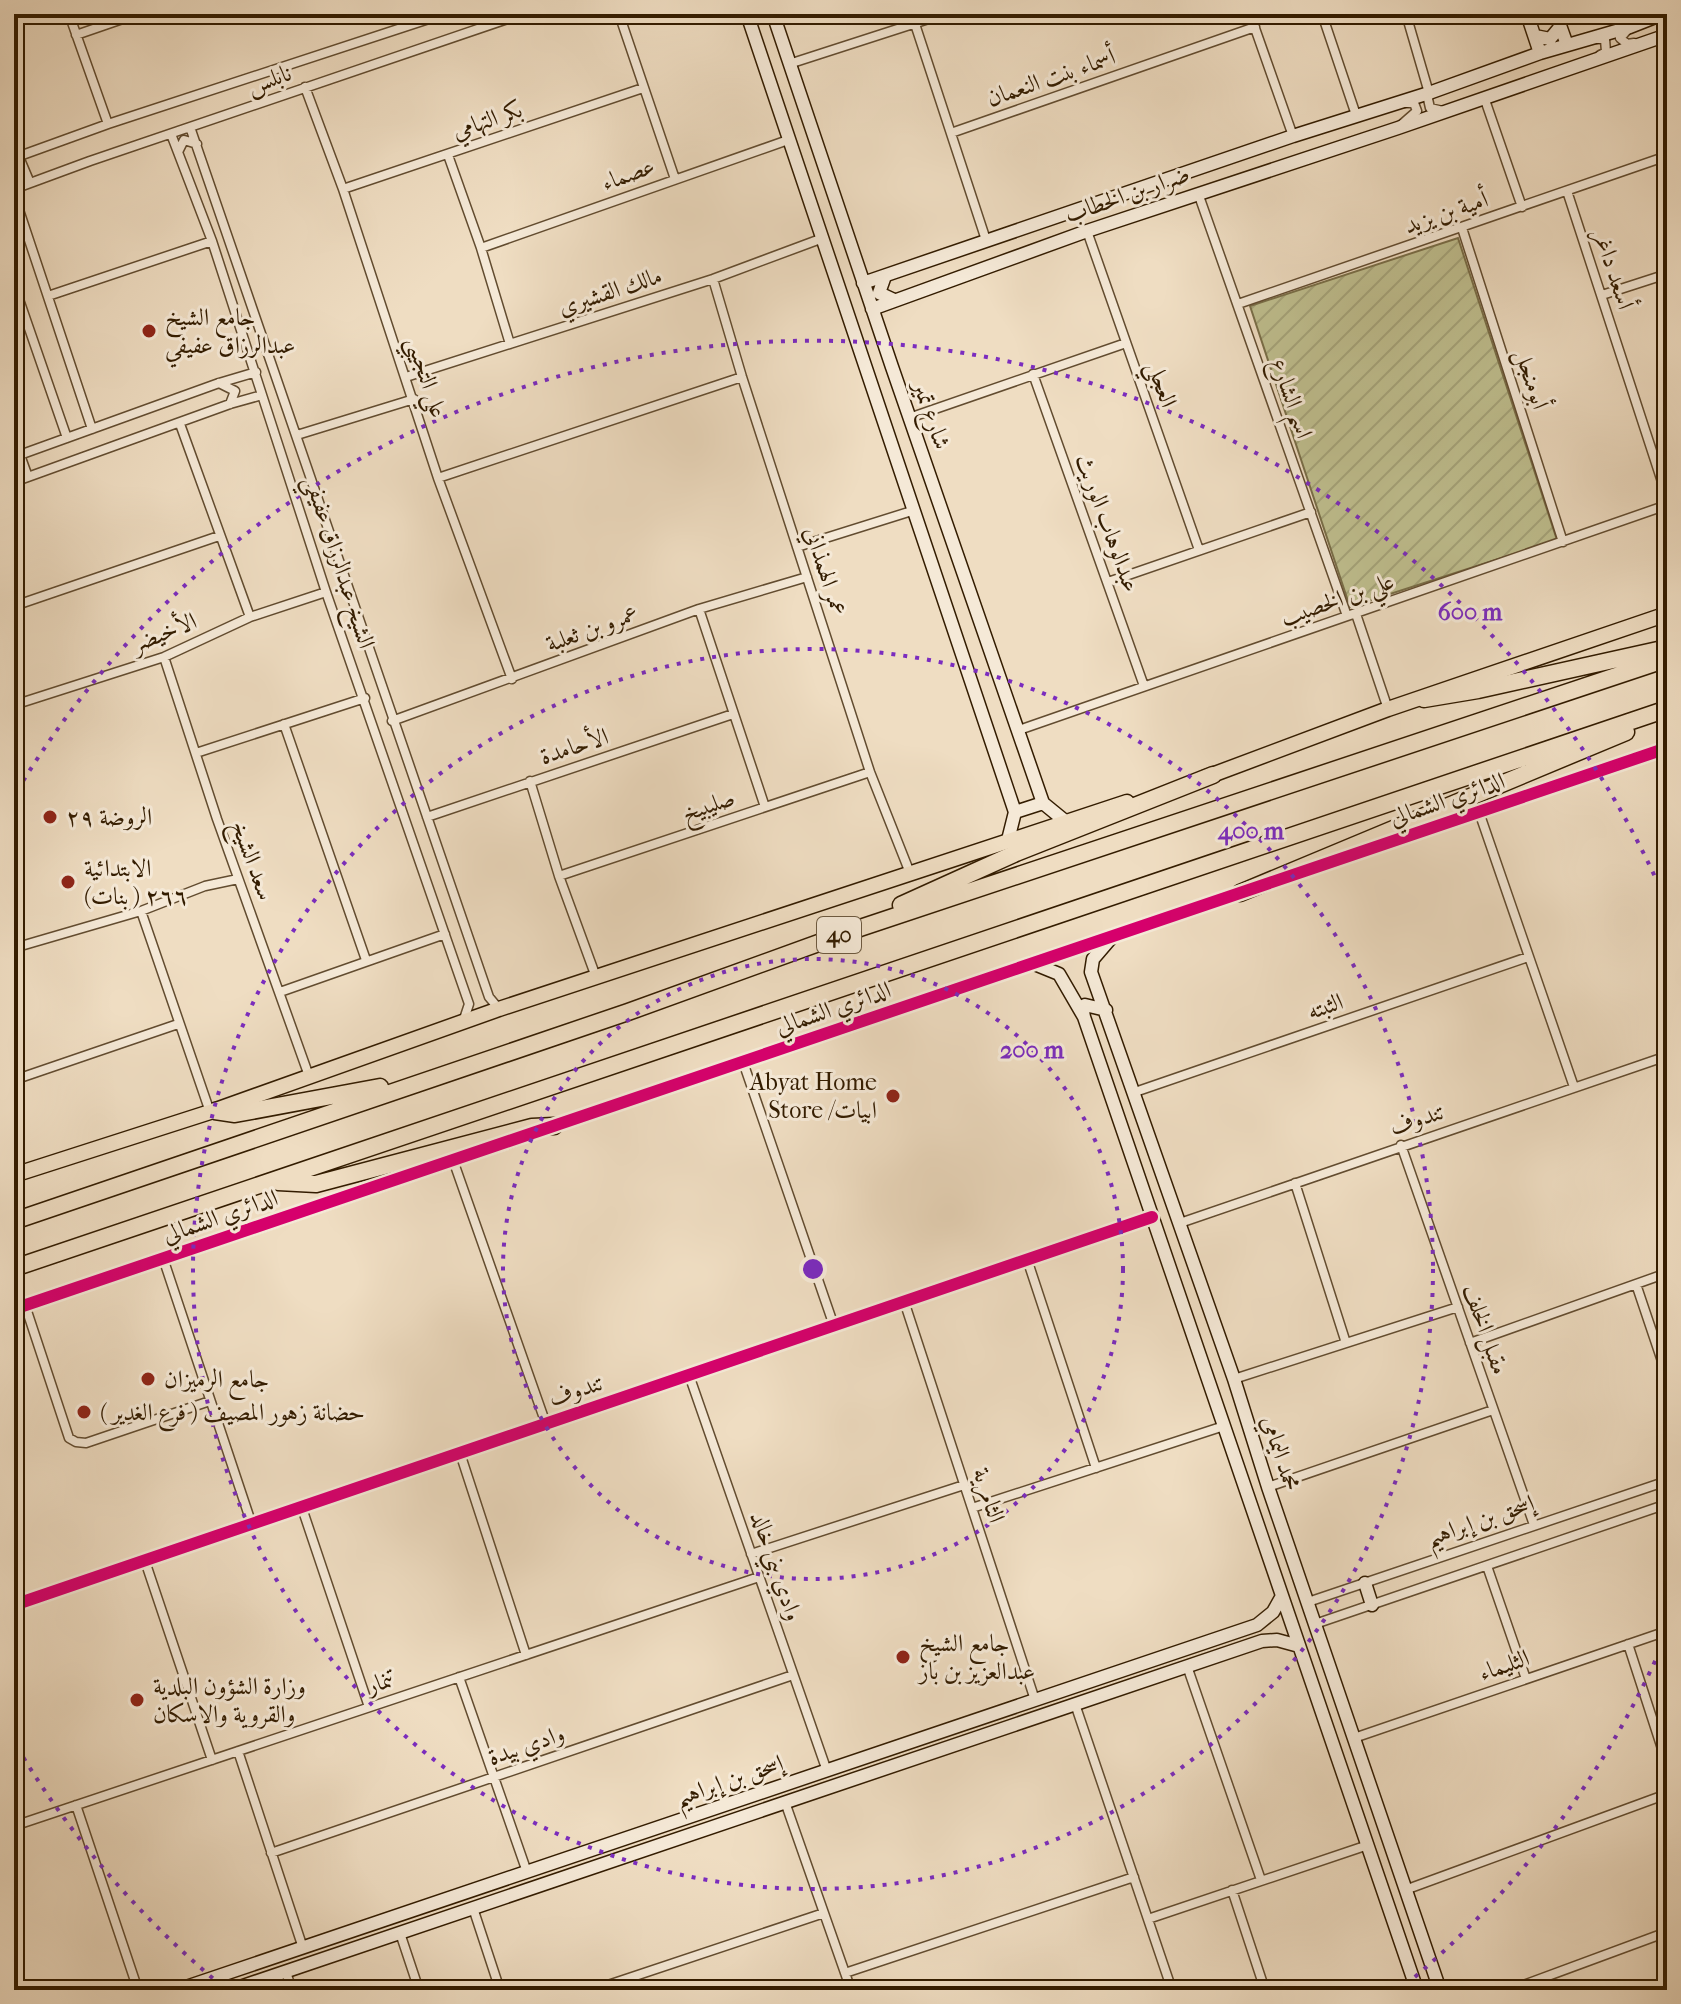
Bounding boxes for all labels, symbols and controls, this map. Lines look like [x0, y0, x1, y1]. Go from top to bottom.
street label: أسماء بنت النعمان [982, 39, 1119, 112]
street label: نابلس [243, 58, 296, 101]
street label: بكر التهامي [448, 95, 527, 150]
street label: عصماء [598, 152, 658, 196]
street label: ضرار بن الخطاب [1061, 160, 1194, 230]
street label: أمية بن يزيد [1399, 182, 1492, 239]
street label: أسعد داغر [1585, 224, 1643, 314]
street label: مالك القشيري [554, 261, 667, 326]
place label: جامع الشيخ عبدالرزاق عفيفي [165, 303, 295, 368]
marker: جامع الشيخ عبدالرزاق عفيفي [140, 322, 158, 340]
street label: علي التجيبي [392, 333, 453, 424]
street label: أبومنجل [1506, 344, 1558, 414]
street label: اسم الشارع [1256, 354, 1319, 445]
street label: العجلي [1132, 357, 1183, 414]
street label: شارع تمير [901, 374, 957, 455]
street label: عبدالوهاب الوريث [1069, 450, 1146, 596]
street label: الشيخ عبدالرزاق عفيفي [290, 472, 381, 655]
street label: عمر الهمذاني [794, 523, 854, 621]
street label: علي بن الخصيب [1277, 567, 1400, 640]
street label: عمرو بن ثعلبة [542, 598, 642, 659]
text: 600 m [1438, 598, 1503, 626]
street label: الأخيضر [124, 604, 201, 661]
street label: الأحامدة [536, 720, 612, 770]
street label: الدائري الشمالي [1386, 766, 1510, 837]
street label: صليبيخ [678, 783, 741, 834]
place label: الروضة ٢٩ [66, 803, 152, 831]
marker: الروضة ٢٩ [41, 808, 59, 826]
street label: سعد الشيخ [219, 816, 280, 906]
text: 400 m [1217, 817, 1285, 846]
place label: الابتدائية ٢٦٦ ( بنات) [84, 854, 187, 910]
marker: الابتدائية ٢٦٦ ( بنات) [59, 873, 77, 891]
road number: 40 [817, 917, 861, 953]
street label: الدائري الشمالي [772, 975, 896, 1046]
street label: الثبته [1303, 987, 1347, 1025]
text: 200 m [1000, 1036, 1065, 1064]
place label: Abyat Home Store /ابيات [749, 1068, 877, 1124]
marker: Abyat Home Store /ابيات [884, 1087, 902, 1105]
street label: تندوف [1386, 1097, 1448, 1141]
street label: الدائري الشمالي [159, 1183, 283, 1254]
centre of rings [799, 1255, 827, 1283]
street label: مقبل الخلف [1455, 1280, 1515, 1379]
place label: جامع الرميزان [164, 1365, 269, 1401]
street label: تندوف [545, 1368, 607, 1412]
marker: جامع الرميزان [139, 1370, 157, 1388]
place label: حضانة زهور المصيف ( فرع الغدير ) [100, 1398, 365, 1432]
marker: حضانة زهور المصيف ( فرع الغدير ) [75, 1403, 93, 1421]
street label: محمد اليمامي [1251, 1412, 1306, 1496]
street label: الثامرية [964, 1464, 1011, 1527]
street label: إسحق بن إبراهيم [1422, 1488, 1543, 1561]
street label: وادي بني خالد [738, 1508, 809, 1627]
place label: جامع الشيخ عبدالعزيز بن باز [917, 1629, 1035, 1686]
street label: الثليماء [1475, 1643, 1533, 1687]
marker: جامع الشيخ عبدالعزيز بن باز [894, 1648, 912, 1666]
street label: تنمار [361, 1664, 398, 1700]
place label: وزارة الشؤون البلدية والقروية والاسكان [153, 1672, 306, 1729]
marker: وزارة الشؤون البلدية والقروية والاسكان [128, 1691, 146, 1709]
street label: وادي بيدة [484, 1719, 570, 1776]
street label: إسحق بن إبراهيم [671, 1748, 792, 1821]

